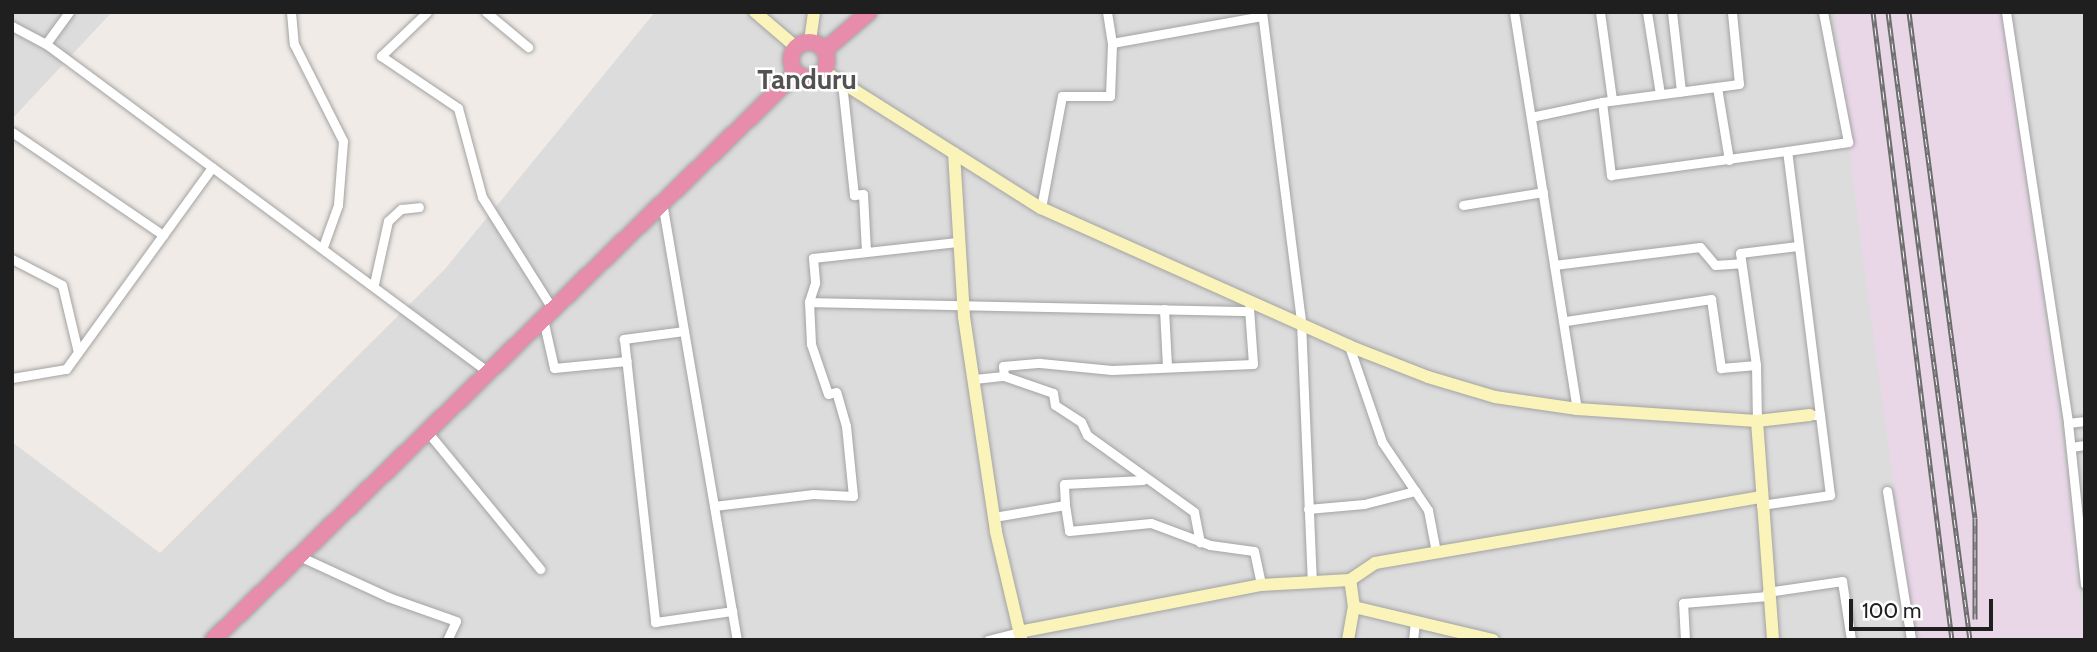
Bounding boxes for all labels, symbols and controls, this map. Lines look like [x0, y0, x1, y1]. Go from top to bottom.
district label: Tanduru [757, 62, 857, 96]
scale bar [1852, 586, 1996, 630]
text: 100 m [1862, 598, 1921, 623]

